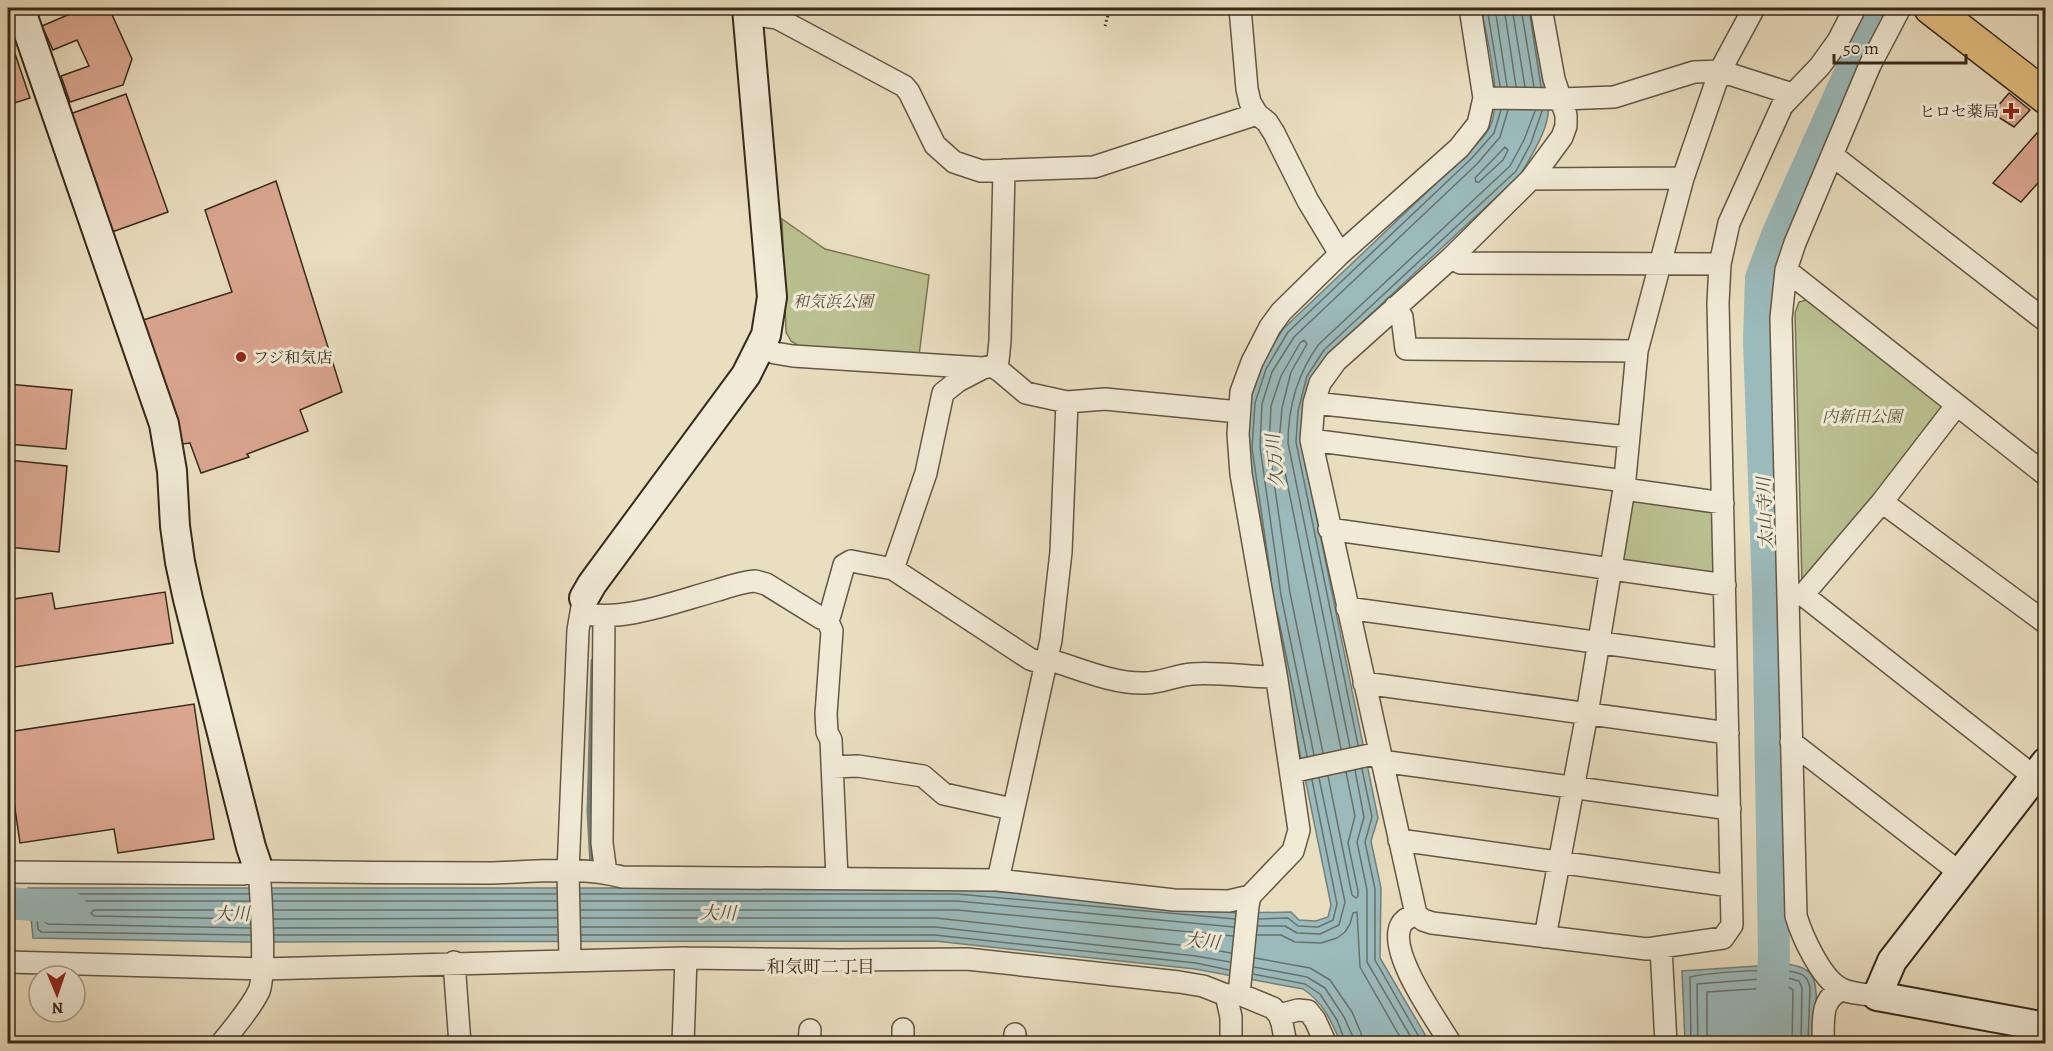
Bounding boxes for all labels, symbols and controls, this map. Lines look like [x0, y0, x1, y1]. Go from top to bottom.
scale bar [1834, 27, 1966, 65]
text: 50 m [1843, 36, 1879, 60]
place label: ヒロセ薬局 [1919, 101, 1999, 123]
marker: ヒロセ薬局 [2004, 104, 2018, 118]
park label: 和気浜公園 [793, 291, 876, 313]
place label: フジ和気店 [253, 347, 332, 369]
marker: フジ和気店 [234, 350, 248, 364]
park label: 内新田公園 [1822, 406, 1905, 428]
water label: 久万川 [1261, 431, 1289, 489]
water label: 太山寺川 [1752, 475, 1778, 549]
water label: 大川 [700, 901, 738, 925]
water label: 大川 [214, 902, 252, 926]
water label: 大川 [1183, 927, 1223, 955]
district label: 和気町二丁目 [767, 955, 875, 979]
north arrow [27, 964, 87, 1024]
text: N [51, 997, 64, 1019]

